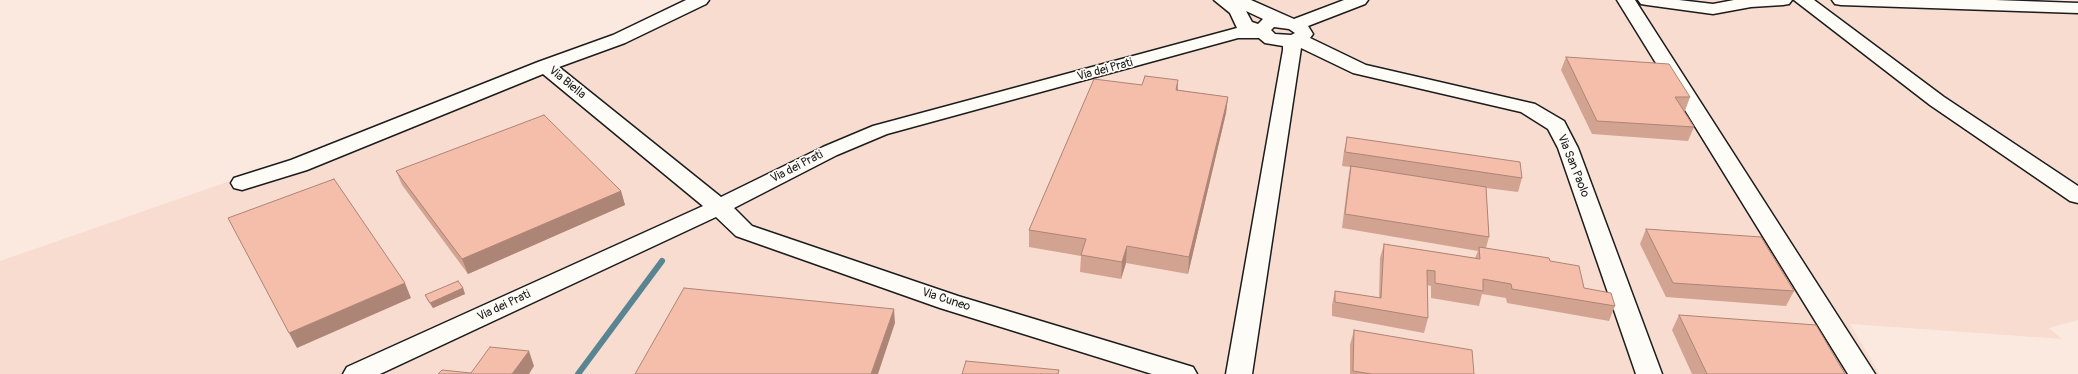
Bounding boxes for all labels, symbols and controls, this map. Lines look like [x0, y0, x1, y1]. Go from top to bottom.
street label: Via dei Prati [1076, 56, 1134, 84]
street label: Via Biella [546, 64, 588, 102]
street label: Via San Paolo [1554, 132, 1592, 200]
street label: Via dei Prati [768, 148, 826, 186]
street label: Via Cuneo [920, 285, 972, 315]
street label: Via dei Prati [475, 287, 533, 325]

